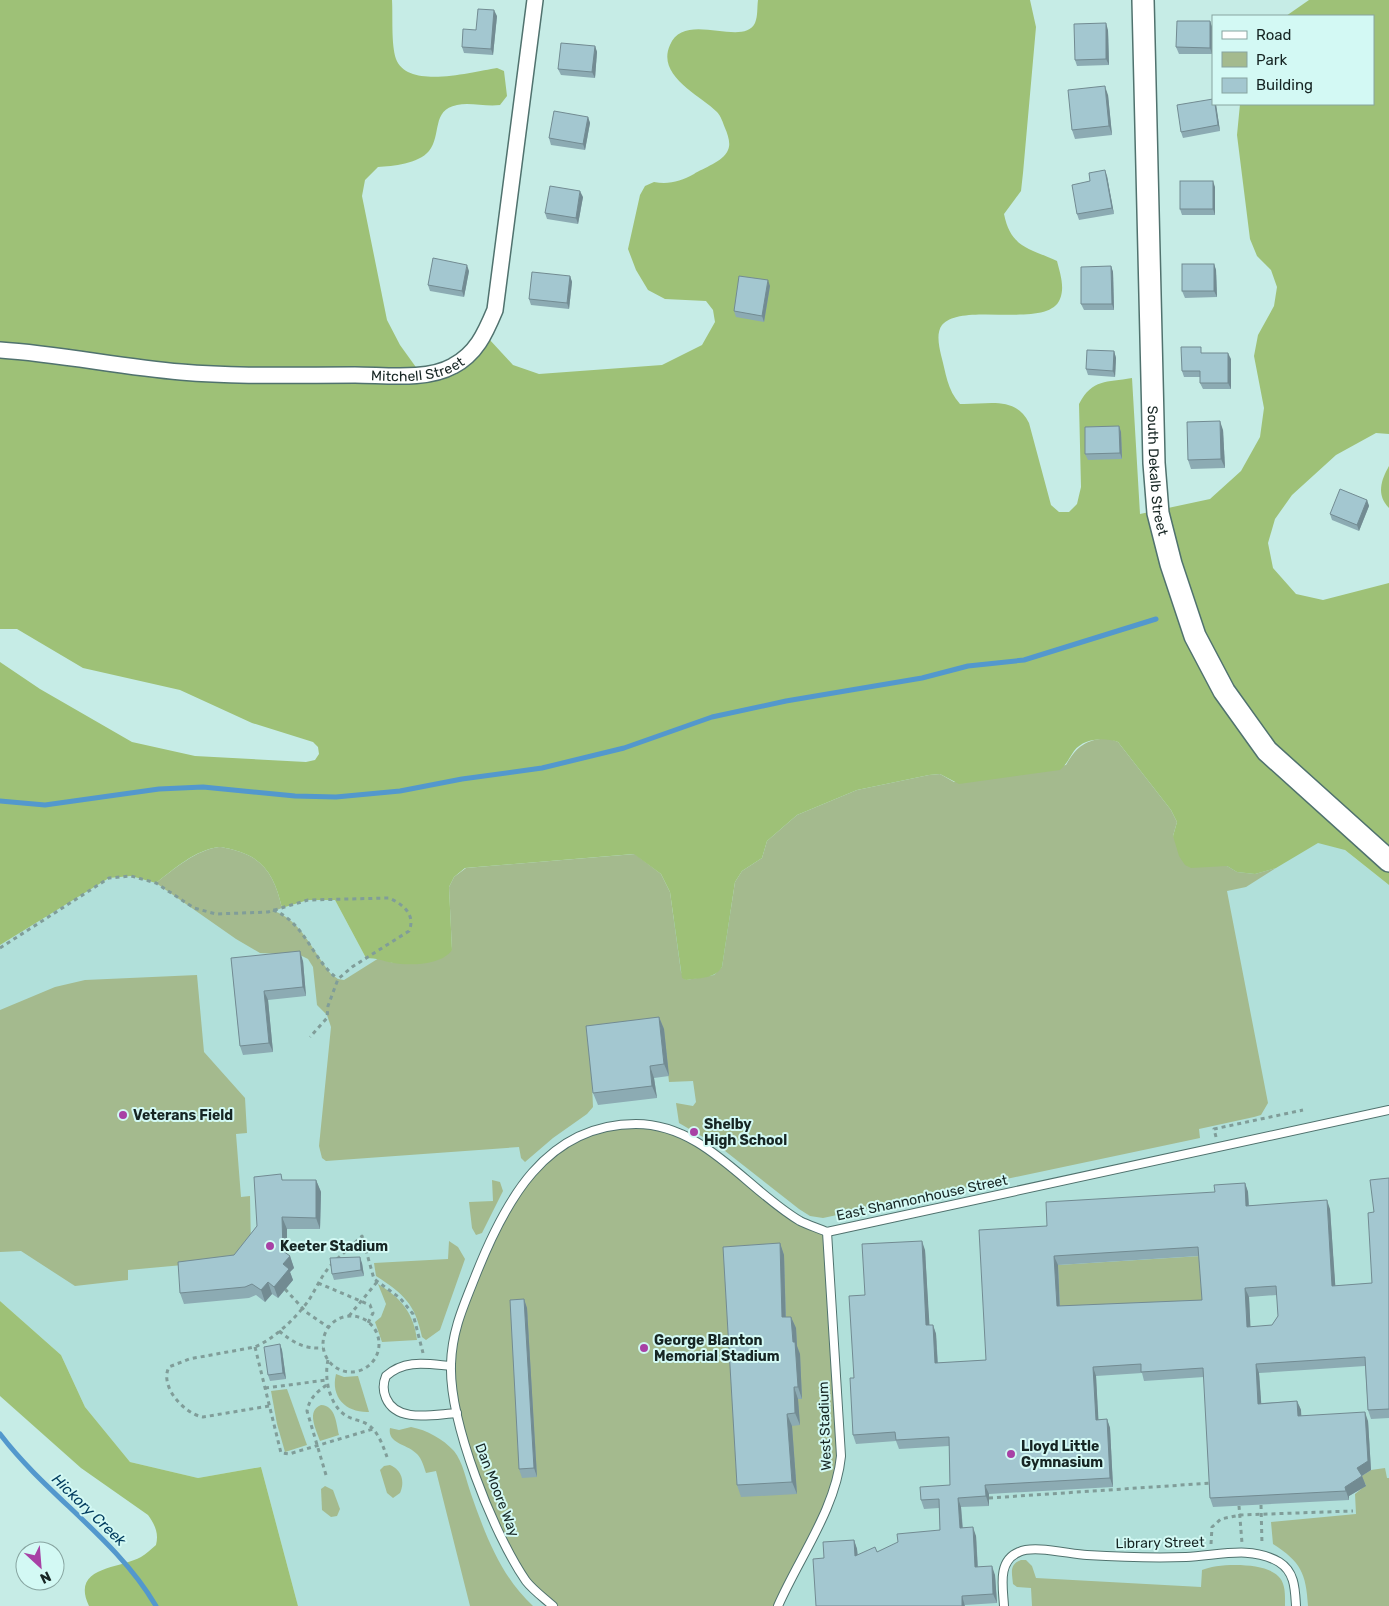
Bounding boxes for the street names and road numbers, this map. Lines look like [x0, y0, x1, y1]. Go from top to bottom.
street label: Mitchell Street [371, 353, 468, 385]
street label: South Dekalb Street [1144, 405, 1172, 538]
street label: East Shannonhouse Street [835, 1171, 1010, 1224]
street label: West Stadium [815, 1381, 835, 1471]
street label: Dan Moore Way [471, 1441, 523, 1539]
street label: Library Street [1115, 1534, 1205, 1552]

